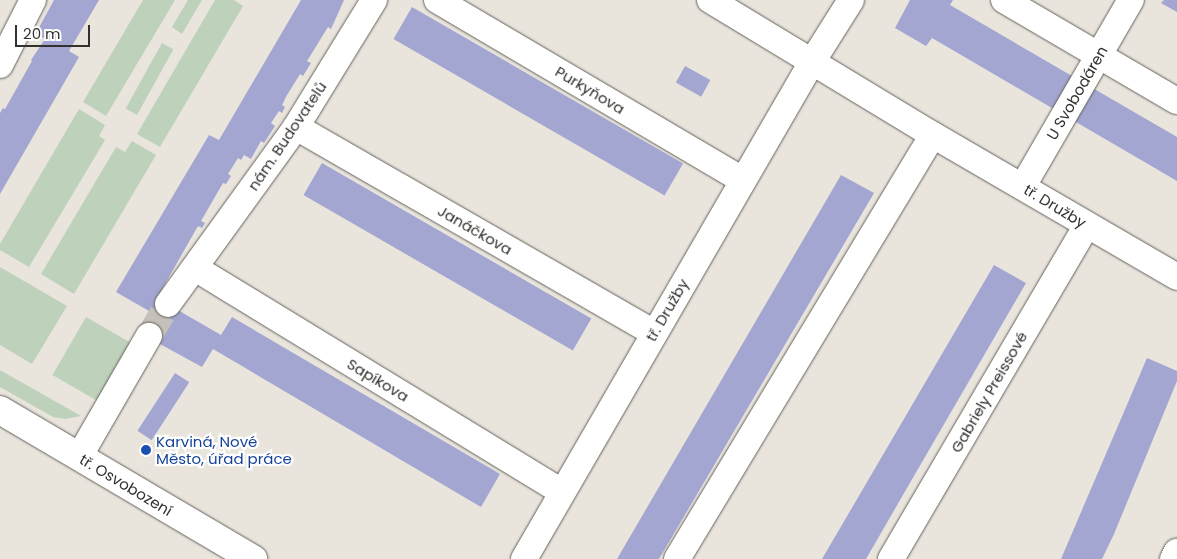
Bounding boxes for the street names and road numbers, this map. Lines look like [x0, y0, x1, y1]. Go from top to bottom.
street label: U Svobodáren [1043, 43, 1111, 143]
street label: Purkyňova [552, 62, 628, 118]
street label: nám. Budovatelů [244, 78, 330, 194]
street label: tř. Družby [1021, 180, 1089, 232]
street label: Janáčkova [435, 202, 515, 258]
street label: tř. Družby [642, 275, 692, 345]
street label: Gabriely Preissové [947, 328, 1031, 456]
street label: Sapíkova [344, 355, 412, 405]
street label: tř. Osvobození [76, 450, 176, 520]

